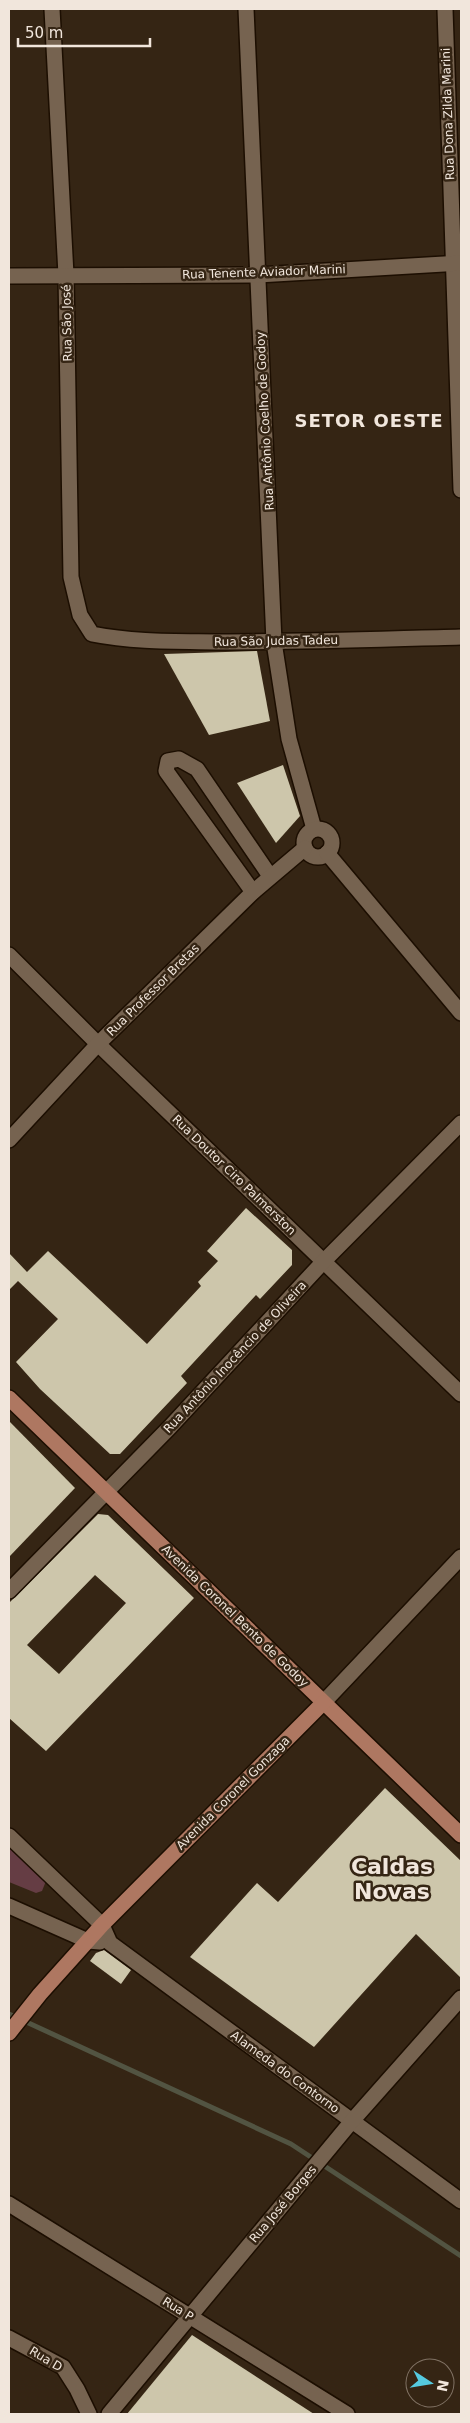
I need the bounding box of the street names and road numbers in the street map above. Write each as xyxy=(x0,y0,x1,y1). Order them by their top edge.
street label: Rua Dona Zilda Marini xyxy=(439,48,457,180)
street label: Rua Tenente Aviador Marini xyxy=(182,262,346,282)
street label: Rua São José xyxy=(59,284,75,362)
street label: Rua Antônio Coelho de Godoy xyxy=(253,331,277,511)
street label: Rua São Judas Tadeu xyxy=(214,633,338,649)
street label: Rua Professor Bretas xyxy=(104,941,202,1039)
street label: Rua Doutor Ciro Palmerston xyxy=(169,1112,299,1238)
street label: Rua Antônio Inocêncio de Oliveira xyxy=(161,1278,309,1436)
street label: Avenida Coronel Bento de Godoy xyxy=(159,1542,311,1690)
street label: Avenida Coronel Gonzaga xyxy=(173,1733,293,1853)
street label: Alameda do Contorno xyxy=(228,2028,342,2116)
street label: Rua José Borges xyxy=(247,2163,319,2245)
street label: Rua P xyxy=(160,2294,196,2324)
street label: Rua D xyxy=(27,2344,65,2374)

